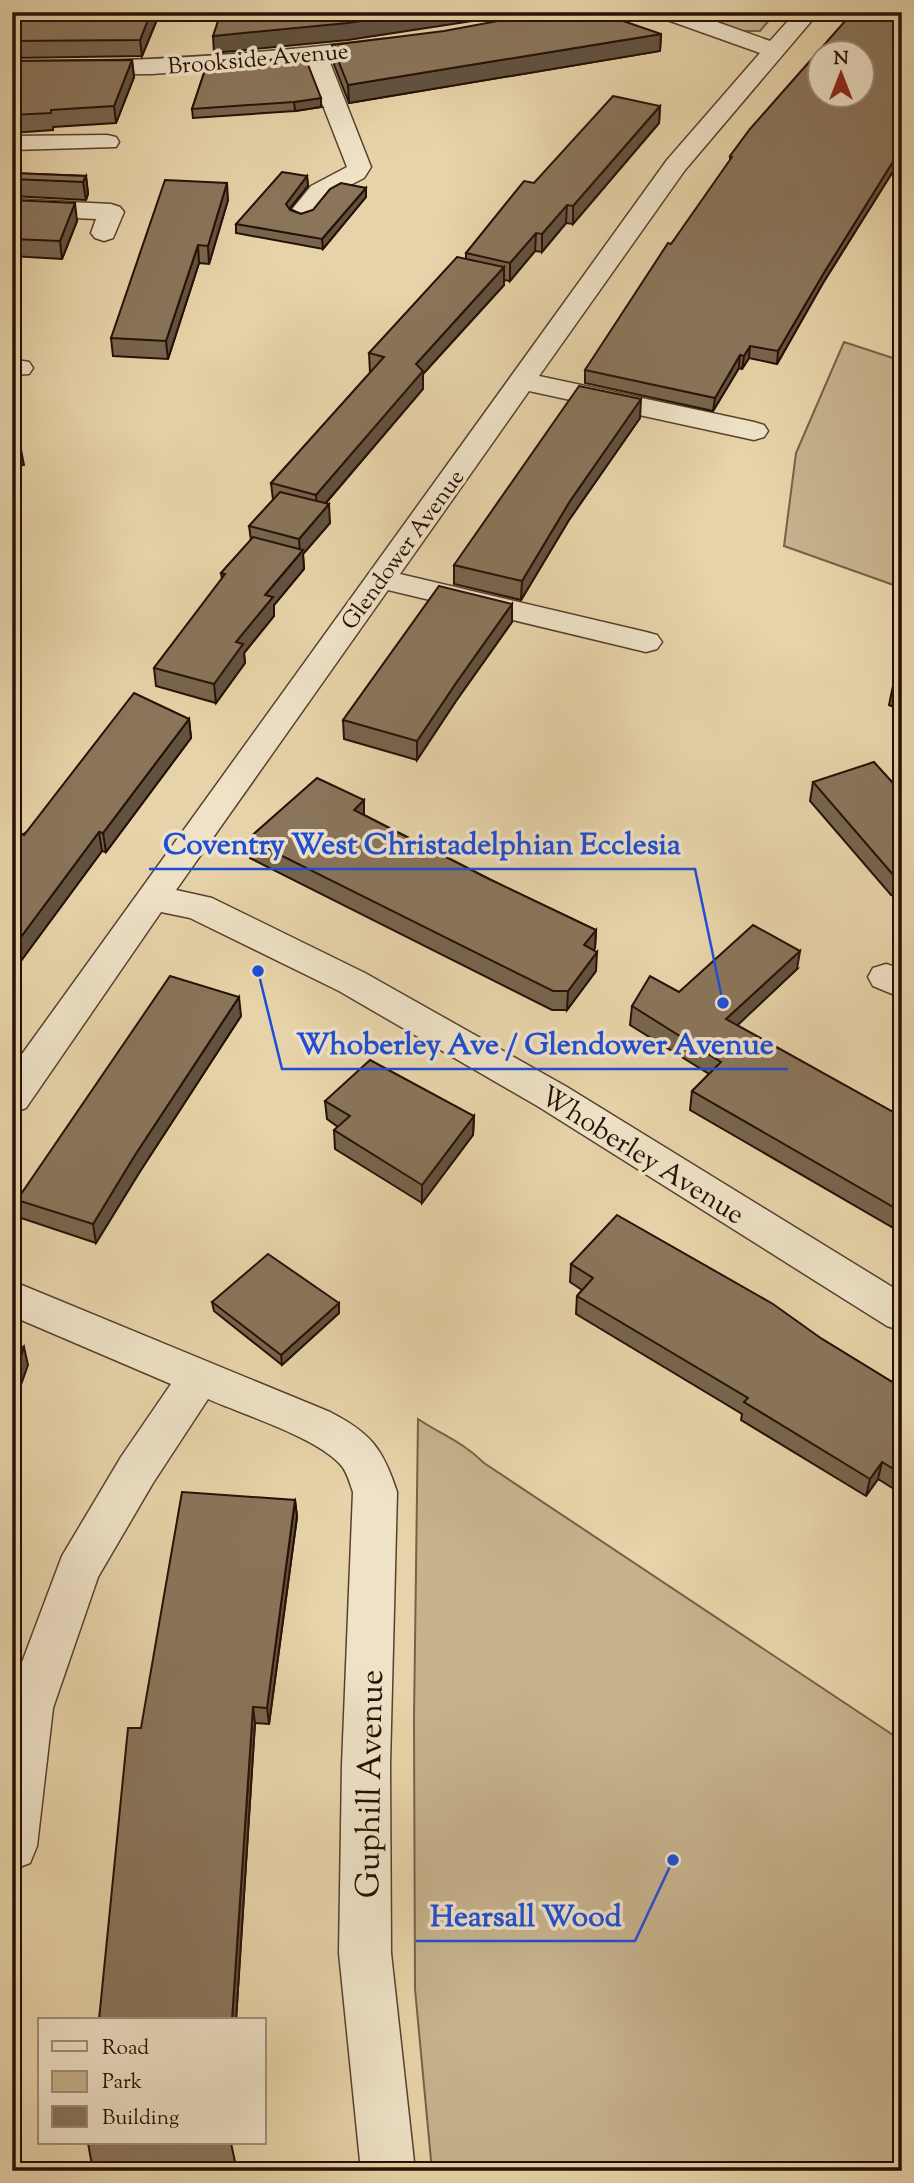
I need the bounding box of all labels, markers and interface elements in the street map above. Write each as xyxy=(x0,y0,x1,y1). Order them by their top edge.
street label: Brookside Avenue xyxy=(166,36,350,85)
north arrow xyxy=(806,38,876,108)
text: N xyxy=(833,46,849,73)
street label: Glendower Avenue xyxy=(334,463,474,638)
callout: Coventry West Christadelphian Ecclesia xyxy=(149,818,695,869)
text: Coventry West Christadelphian Ecclesia xyxy=(163,825,681,868)
callout: Whoberley Ave / Glendower Avenue xyxy=(282,1018,788,1069)
text: Whoberley Ave / Glendower Avenue xyxy=(296,1025,774,1068)
street label: Whoberley Avenue xyxy=(531,1077,751,1236)
street label: Guphill Avenue xyxy=(346,1669,398,1899)
callout: Hearsall Wood xyxy=(416,1890,635,1941)
text: Hearsall Wood xyxy=(430,1897,622,1940)
legend xyxy=(38,2018,266,2144)
text: Road xyxy=(102,2034,149,2064)
text: Park xyxy=(102,2068,143,2098)
text: Building xyxy=(102,2104,179,2134)

